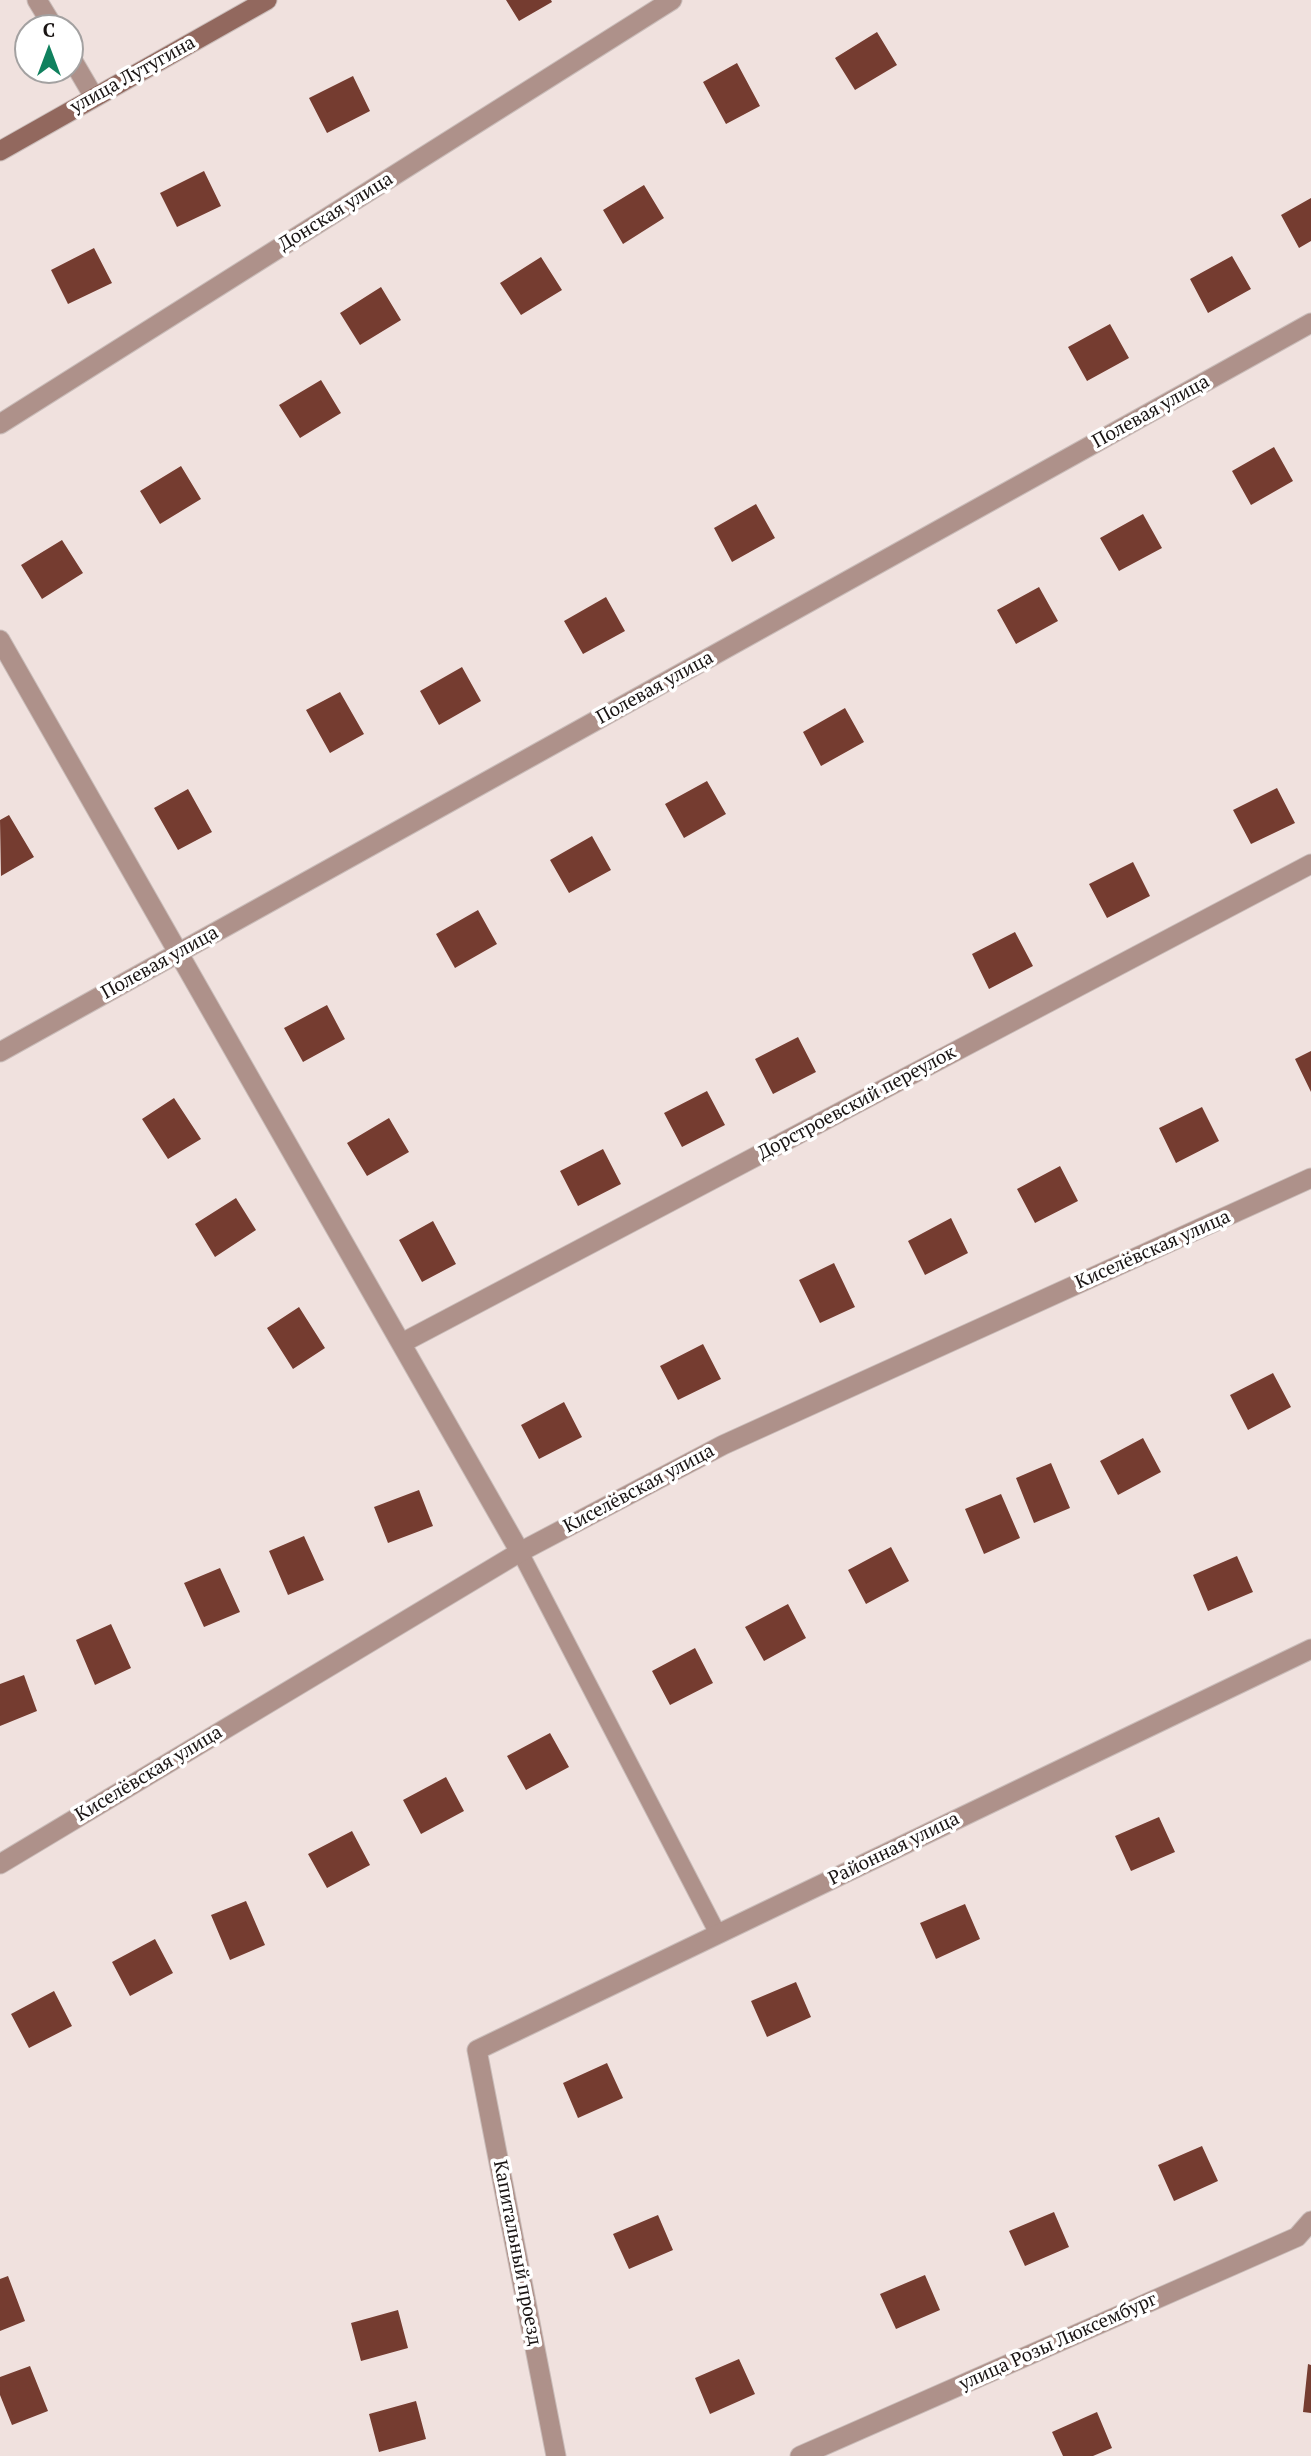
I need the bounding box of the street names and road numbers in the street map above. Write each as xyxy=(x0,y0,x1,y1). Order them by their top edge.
street label: улица Лутугина xyxy=(67,31,199,119)
street label: Донская улица xyxy=(275,168,397,256)
street label: Полевая улица xyxy=(1089,370,1213,454)
street label: Полевая улица xyxy=(593,646,717,730)
street label: Полевая улица xyxy=(98,921,222,1005)
street label: Дорстроевский переулок xyxy=(754,1041,960,1165)
street label: Киселёвская улица xyxy=(1072,1206,1234,1294)
street label: Киселёвская улица xyxy=(560,1440,718,1538)
street label: Киселёвская улица xyxy=(71,1721,227,1827)
street label: Районная улица xyxy=(825,1807,963,1891)
street label: Капитальный проезд xyxy=(488,2158,546,2348)
street label: улица Розы Люксембург xyxy=(956,2288,1160,2396)

